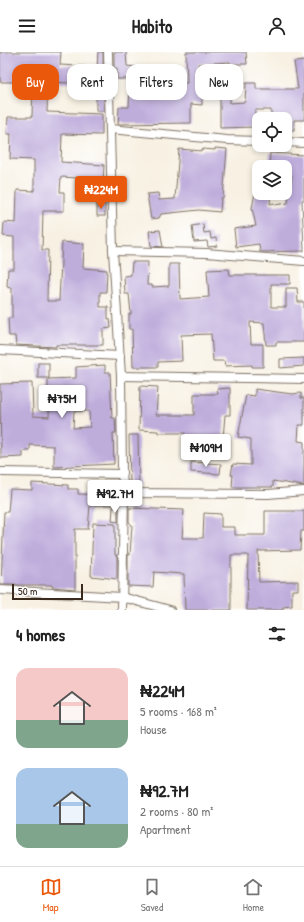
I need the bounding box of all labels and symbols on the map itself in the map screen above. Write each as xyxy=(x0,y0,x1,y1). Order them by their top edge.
pin: ₦224M xyxy=(73,176,129,210)
pin: ₦75M xyxy=(38,385,86,419)
pin: ₦109M xyxy=(178,434,234,468)
pin: ₦92.7M xyxy=(82,480,148,514)
scale bar xyxy=(12,582,83,601)

